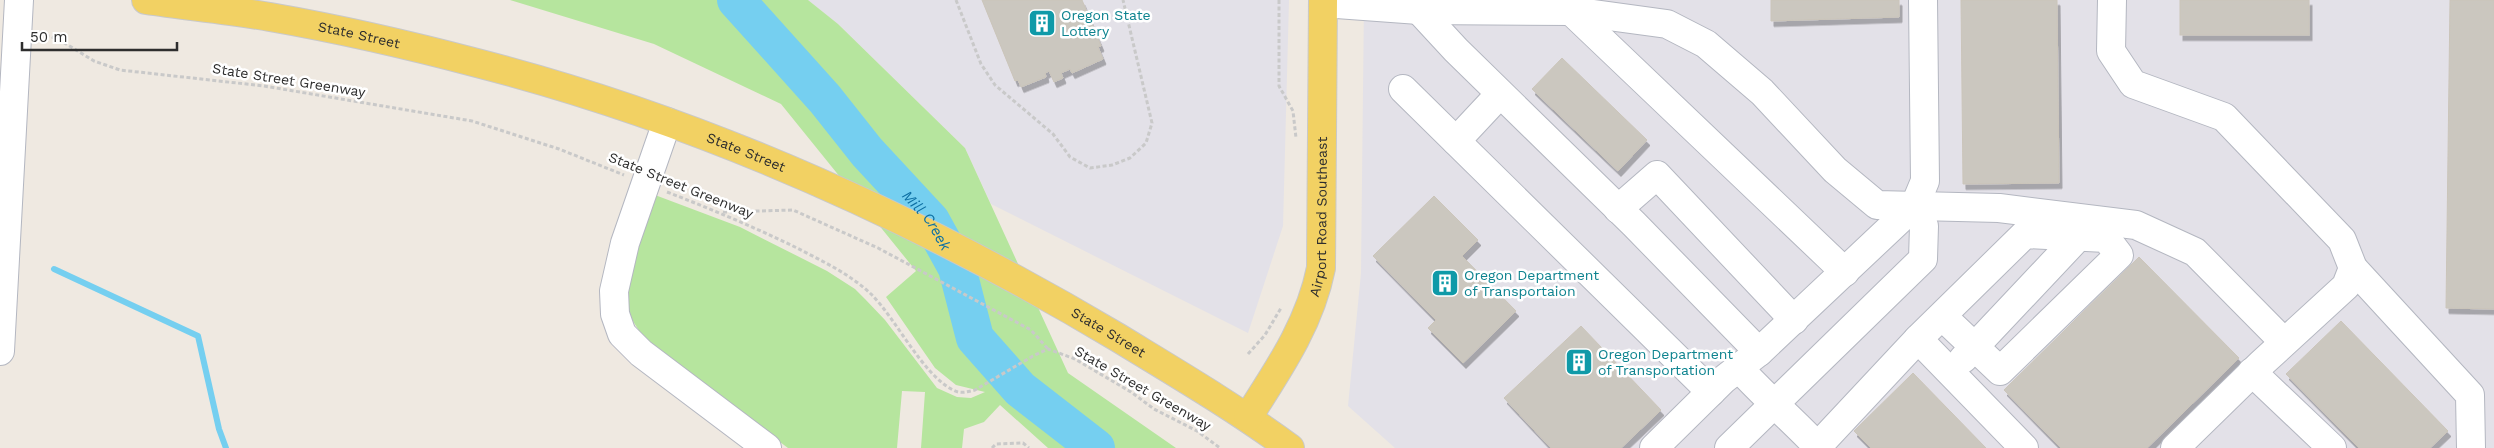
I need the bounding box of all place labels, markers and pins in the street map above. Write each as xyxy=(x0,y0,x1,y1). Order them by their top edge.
place label: Oregon State Lottery xyxy=(1061,7,1151,39)
building icon: Oregon State Lottery xyxy=(1027,8,1057,38)
place label: Oregon Department of Transportaion xyxy=(1464,267,1599,299)
building icon: Oregon Department of Transportaion xyxy=(1430,268,1460,298)
place label: Oregon Department of Transportation xyxy=(1598,346,1733,378)
building icon: Oregon Department of Transportation xyxy=(1564,347,1594,377)

